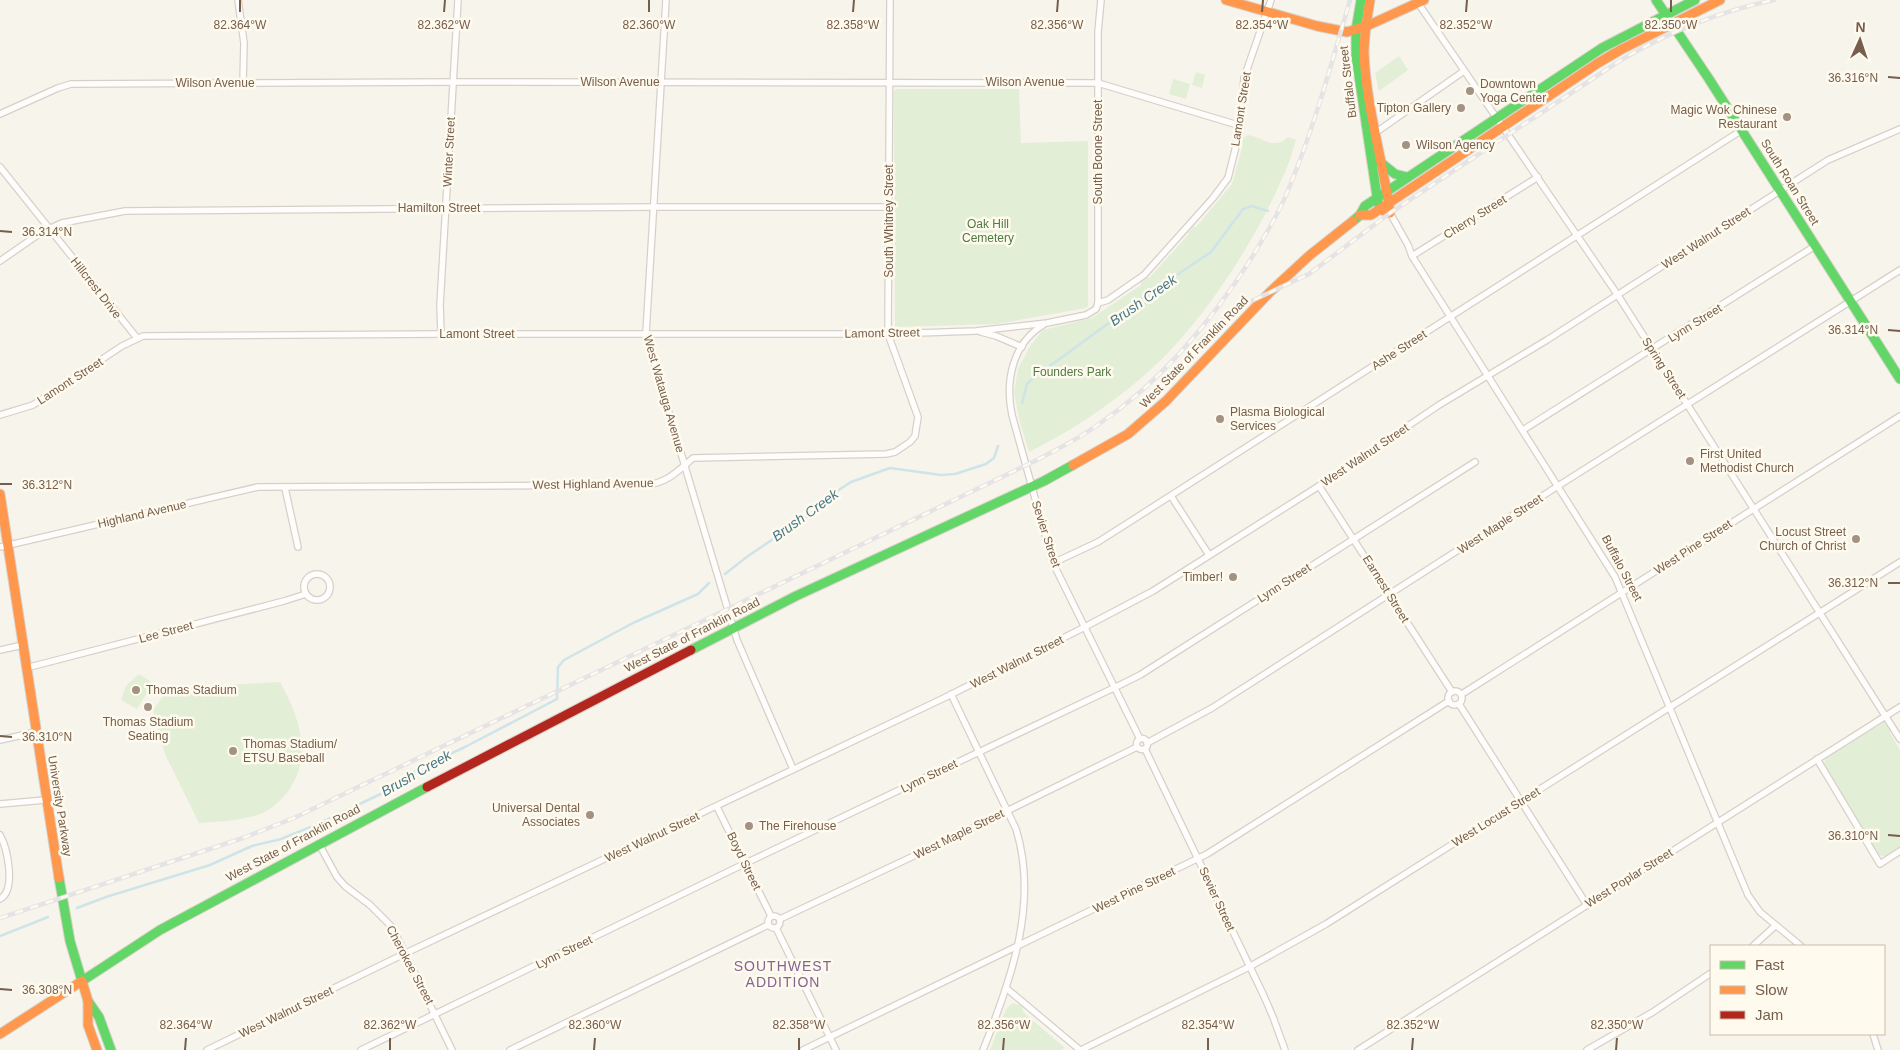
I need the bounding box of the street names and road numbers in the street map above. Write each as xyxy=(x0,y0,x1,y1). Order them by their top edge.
street label: Buffalo Street xyxy=(1337,45,1359,119)
street label: Lamont Street xyxy=(1228,70,1254,147)
street label: Wilson Avenue xyxy=(580,75,660,89)
street label: Wilson Avenue xyxy=(985,75,1065,89)
street label: Wilson Avenue xyxy=(175,76,255,90)
street label: South Boone Street xyxy=(1091,99,1105,204)
street label: Winter Street xyxy=(440,116,458,187)
street label: South Roan Street xyxy=(1758,136,1822,228)
street label: South Whitney Street xyxy=(882,164,896,278)
street label: Cherry Street xyxy=(1441,192,1510,242)
street label: Hamilton Street xyxy=(398,201,481,215)
street label: West Walnut Street xyxy=(1659,204,1753,272)
street label: Hillcrest Drive xyxy=(68,255,124,322)
street label: West State of Franklin Road xyxy=(1137,293,1251,411)
street label: Lynn Street xyxy=(1665,301,1725,345)
street label: Lamont Street xyxy=(844,325,920,341)
street label: Lamont Street xyxy=(439,327,515,341)
street label: Ashe Street xyxy=(1369,327,1430,373)
street label: West Watauga Avenue xyxy=(641,334,688,454)
street label: Spring Street xyxy=(1639,335,1689,402)
street label: Lamont Street xyxy=(35,354,106,407)
street label: West Walnut Street xyxy=(1319,420,1412,490)
street label: West Highland Avenue xyxy=(532,476,654,492)
street label: West Maple Street xyxy=(1455,491,1546,557)
street label: Highland Avenue xyxy=(96,497,188,531)
street label: Sevier Street xyxy=(1029,499,1064,570)
street label: West Pine Street xyxy=(1652,516,1735,577)
street label: Buffalo Street xyxy=(1599,533,1646,604)
street label: Earnest Street xyxy=(1360,553,1413,626)
street label: Lynn Street xyxy=(1255,560,1314,605)
street label: West State of Franklin Road xyxy=(622,595,762,675)
street label: Lee Street xyxy=(137,618,195,646)
street label: West Walnut Street xyxy=(968,632,1067,692)
street label: University Parkway xyxy=(45,755,75,857)
street label: Lynn Street xyxy=(899,756,960,796)
street label: West Locust Street xyxy=(1449,784,1543,850)
street label: West State of Franklin Road xyxy=(224,802,362,884)
street label: West Maple Street xyxy=(912,806,1007,862)
street label: West Walnut Street xyxy=(603,809,702,865)
street label: Boyd Street xyxy=(724,830,764,893)
street label: West Poplar Street xyxy=(1583,845,1676,911)
street label: West Pine Street xyxy=(1091,864,1178,916)
street label: Sevier Street xyxy=(1196,865,1238,934)
street label: Cherokee Street xyxy=(383,923,437,1007)
street label: Lynn Street xyxy=(534,932,595,972)
street label: West Walnut Street xyxy=(237,983,336,1041)

